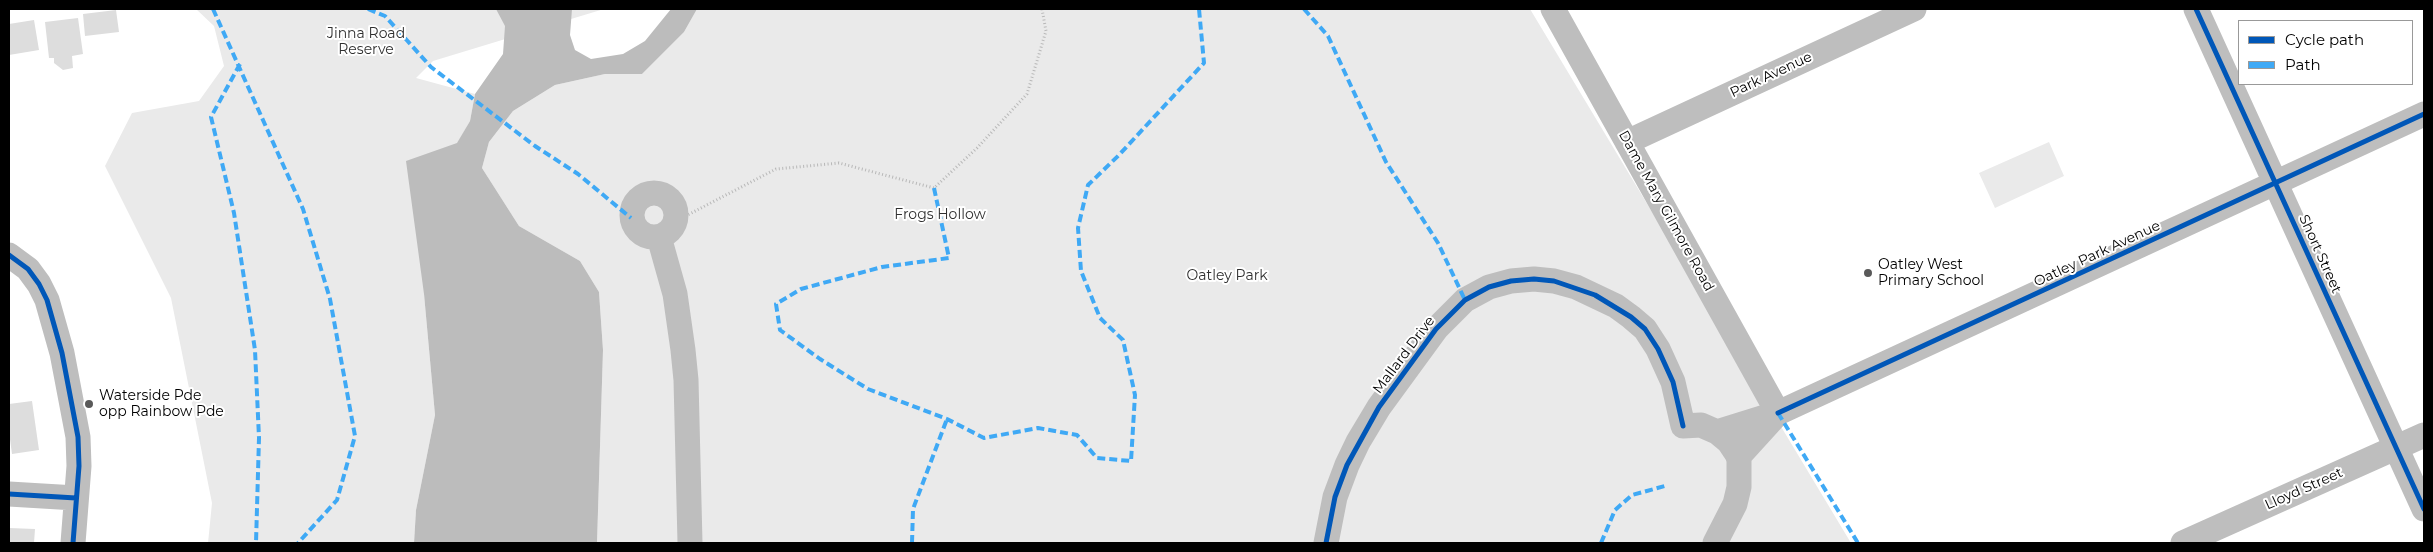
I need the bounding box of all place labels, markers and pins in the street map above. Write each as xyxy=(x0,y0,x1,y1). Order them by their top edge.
place label: Oatley West Primary School xyxy=(1878,257,1984,290)
marker: Oatley West Primary School xyxy=(1862,267,1874,279)
place label: Waterside Pde opp Rainbow Pde xyxy=(99,388,224,421)
marker: Waterside Pde opp Rainbow Pde xyxy=(83,398,95,410)

